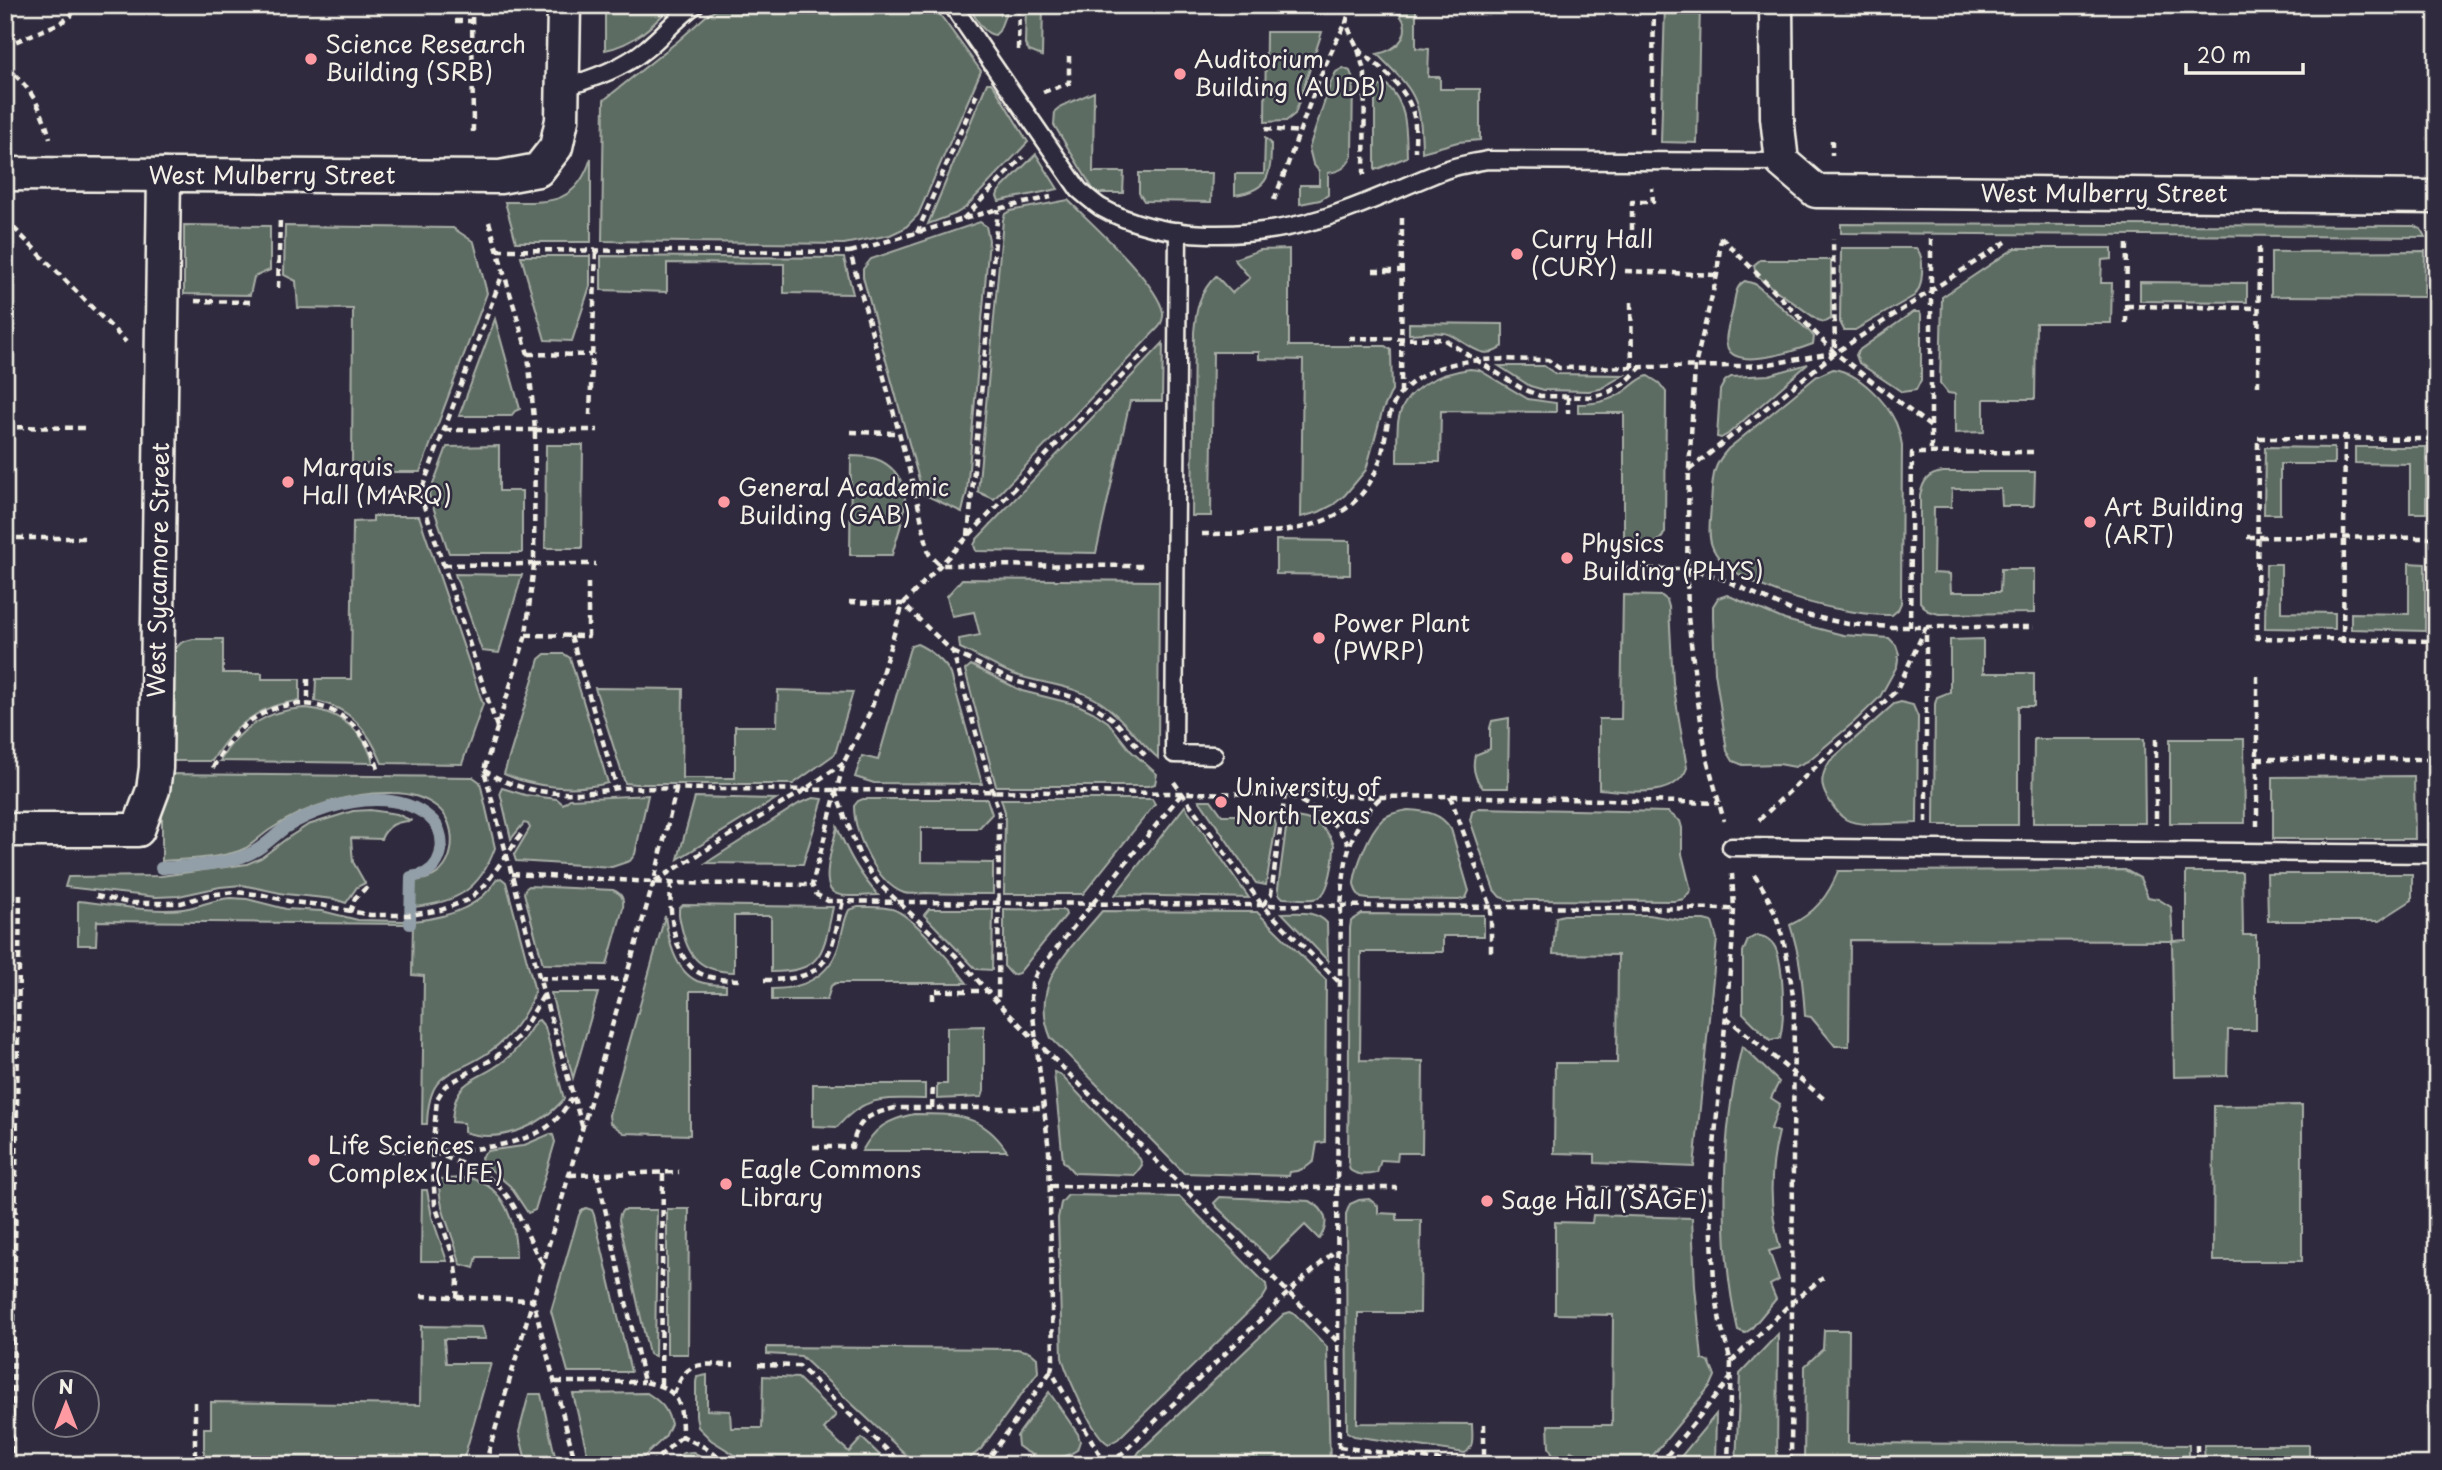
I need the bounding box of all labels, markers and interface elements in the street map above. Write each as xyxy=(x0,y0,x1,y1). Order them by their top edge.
place label: Science Research Building (SRB) xyxy=(325,25,526,89)
scale bar xyxy=(2186,32,2304,76)
text: 20 m xyxy=(2197,38,2251,70)
place label: Auditorium Building (AUDB) xyxy=(1194,40,1386,104)
marker: Science Research Building (SRB) xyxy=(303,51,319,67)
marker: Auditorium Building (AUDB) xyxy=(1172,66,1188,82)
street label: West Mulberry Street xyxy=(148,156,396,192)
street label: West Mulberry Street xyxy=(1980,174,2228,210)
place label: Curry Hall (CURY) xyxy=(1531,220,1653,284)
marker: Curry Hall (CURY) xyxy=(1509,246,1525,262)
street label: West Sycamore Street xyxy=(137,442,177,698)
place label: Marquis Hall (MARQ) xyxy=(302,448,452,512)
place label: General Academic Building (GAB) xyxy=(738,468,949,532)
marker: Marquis Hall (MARQ) xyxy=(280,474,296,490)
place label: Art Building (ART) xyxy=(2104,488,2244,552)
marker: General Academic Building (GAB) xyxy=(716,494,732,510)
marker: Art Building (ART) xyxy=(2082,514,2098,530)
place label: Physics Building (PHYS) xyxy=(1581,524,1764,588)
marker: Physics Building (PHYS) xyxy=(1559,550,1575,566)
place label: Power Plant (PWRP) xyxy=(1333,604,1470,668)
marker: Power Plant (PWRP) xyxy=(1311,630,1327,646)
place label: University of North Texas xyxy=(1235,768,1381,832)
marker: University of North Texas xyxy=(1213,794,1229,810)
place label: Life Sciences Complex (LIFE) xyxy=(328,1126,503,1190)
place label: Eagle Commons Library xyxy=(740,1150,922,1214)
marker: Life Sciences Complex (LIFE) xyxy=(306,1152,322,1168)
marker: Eagle Commons Library xyxy=(718,1176,734,1192)
place label: Sage Hall (SAGE) xyxy=(1501,1181,1708,1217)
marker: Sage Hall (SAGE) xyxy=(1479,1193,1495,1209)
north arrow xyxy=(32,1368,102,1438)
text: N xyxy=(58,1372,74,1400)

